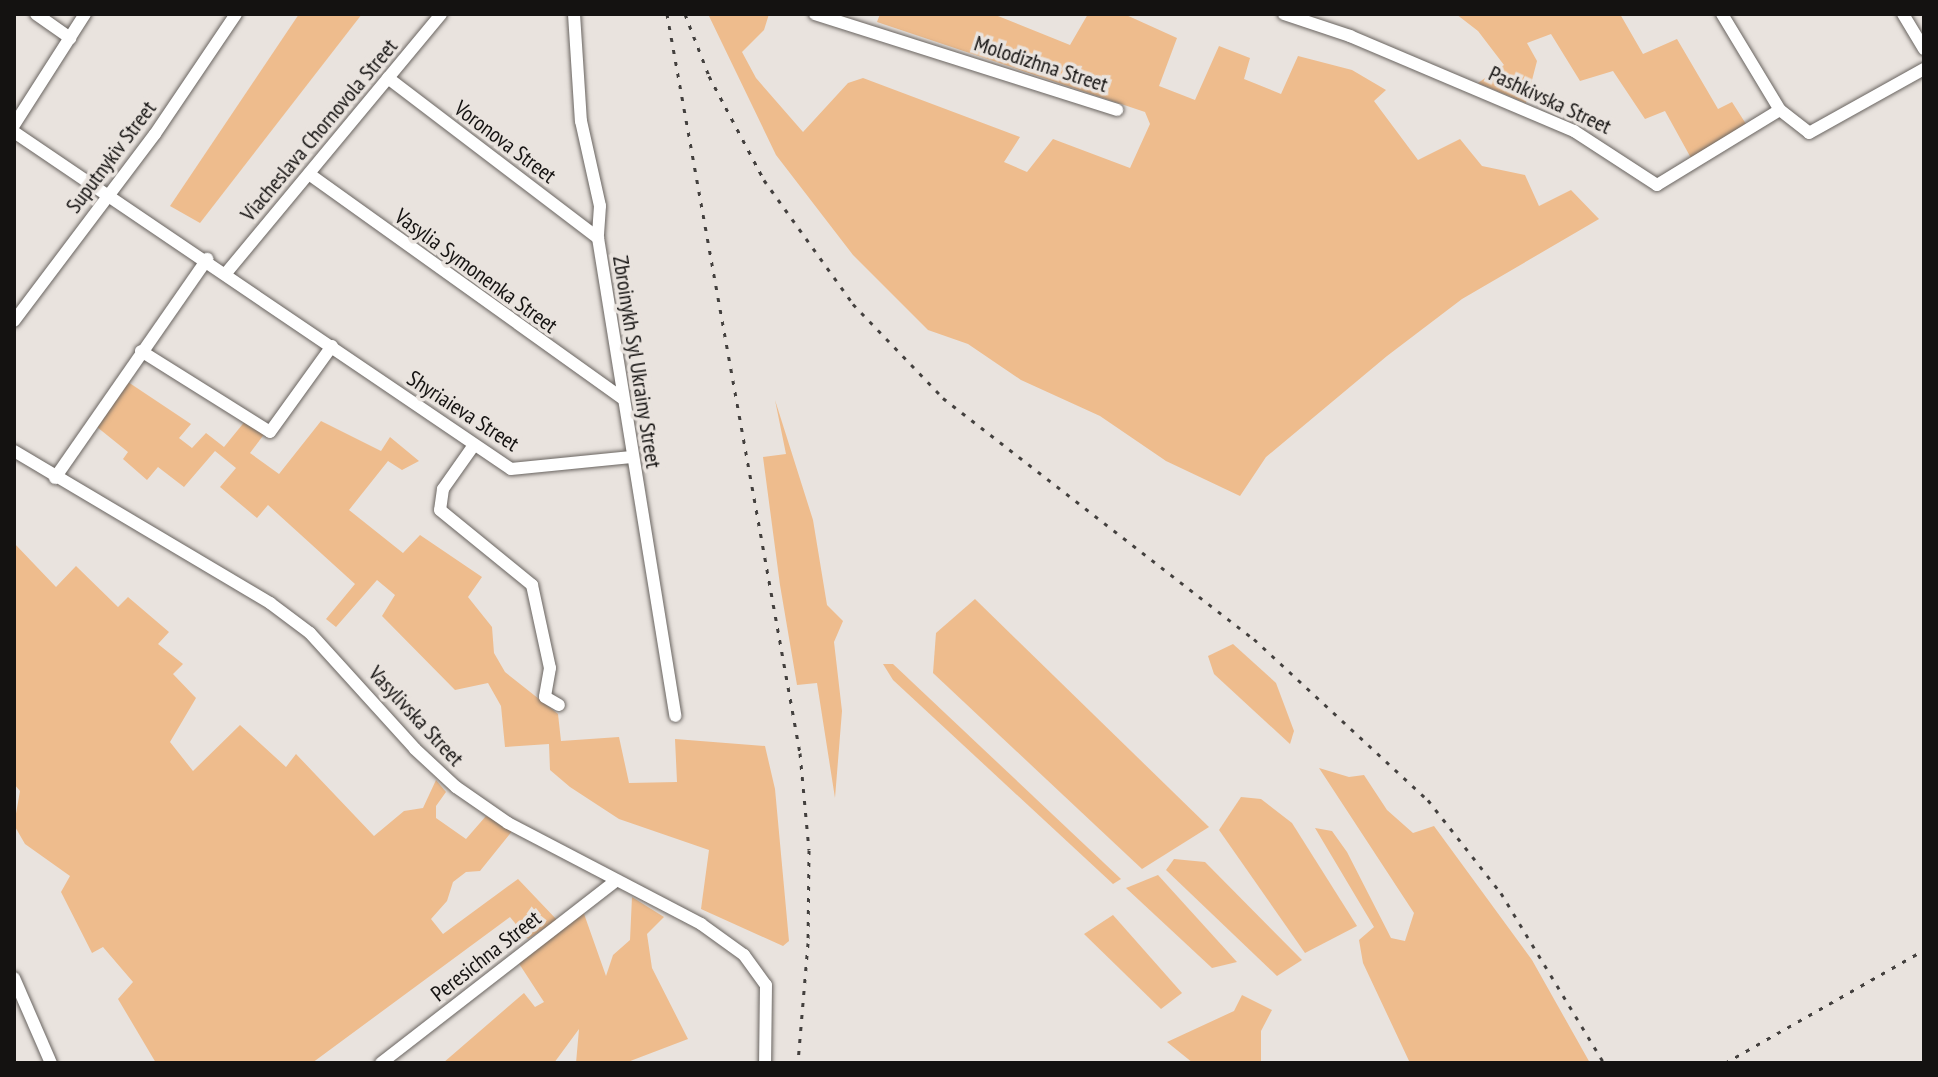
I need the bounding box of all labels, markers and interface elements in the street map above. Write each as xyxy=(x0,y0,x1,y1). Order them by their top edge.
street label: Molodizhna Street xyxy=(971,30,1111,98)
street label: Viacheslava Chornovola Street xyxy=(235,33,403,227)
street label: Pashkivska Street xyxy=(1485,60,1615,140)
street label: Voronova Street xyxy=(449,95,561,189)
street label: Suputnykiv Street xyxy=(60,96,162,218)
street label: Vasylia Symonenka Street xyxy=(390,203,562,339)
street label: Zbroinykh Syl Ukrainy Street xyxy=(607,253,667,471)
street label: Shyriaieva Street xyxy=(402,365,524,457)
street label: Vasylivska Street xyxy=(363,660,469,772)
street label: Peresichna Street xyxy=(426,905,546,1007)

